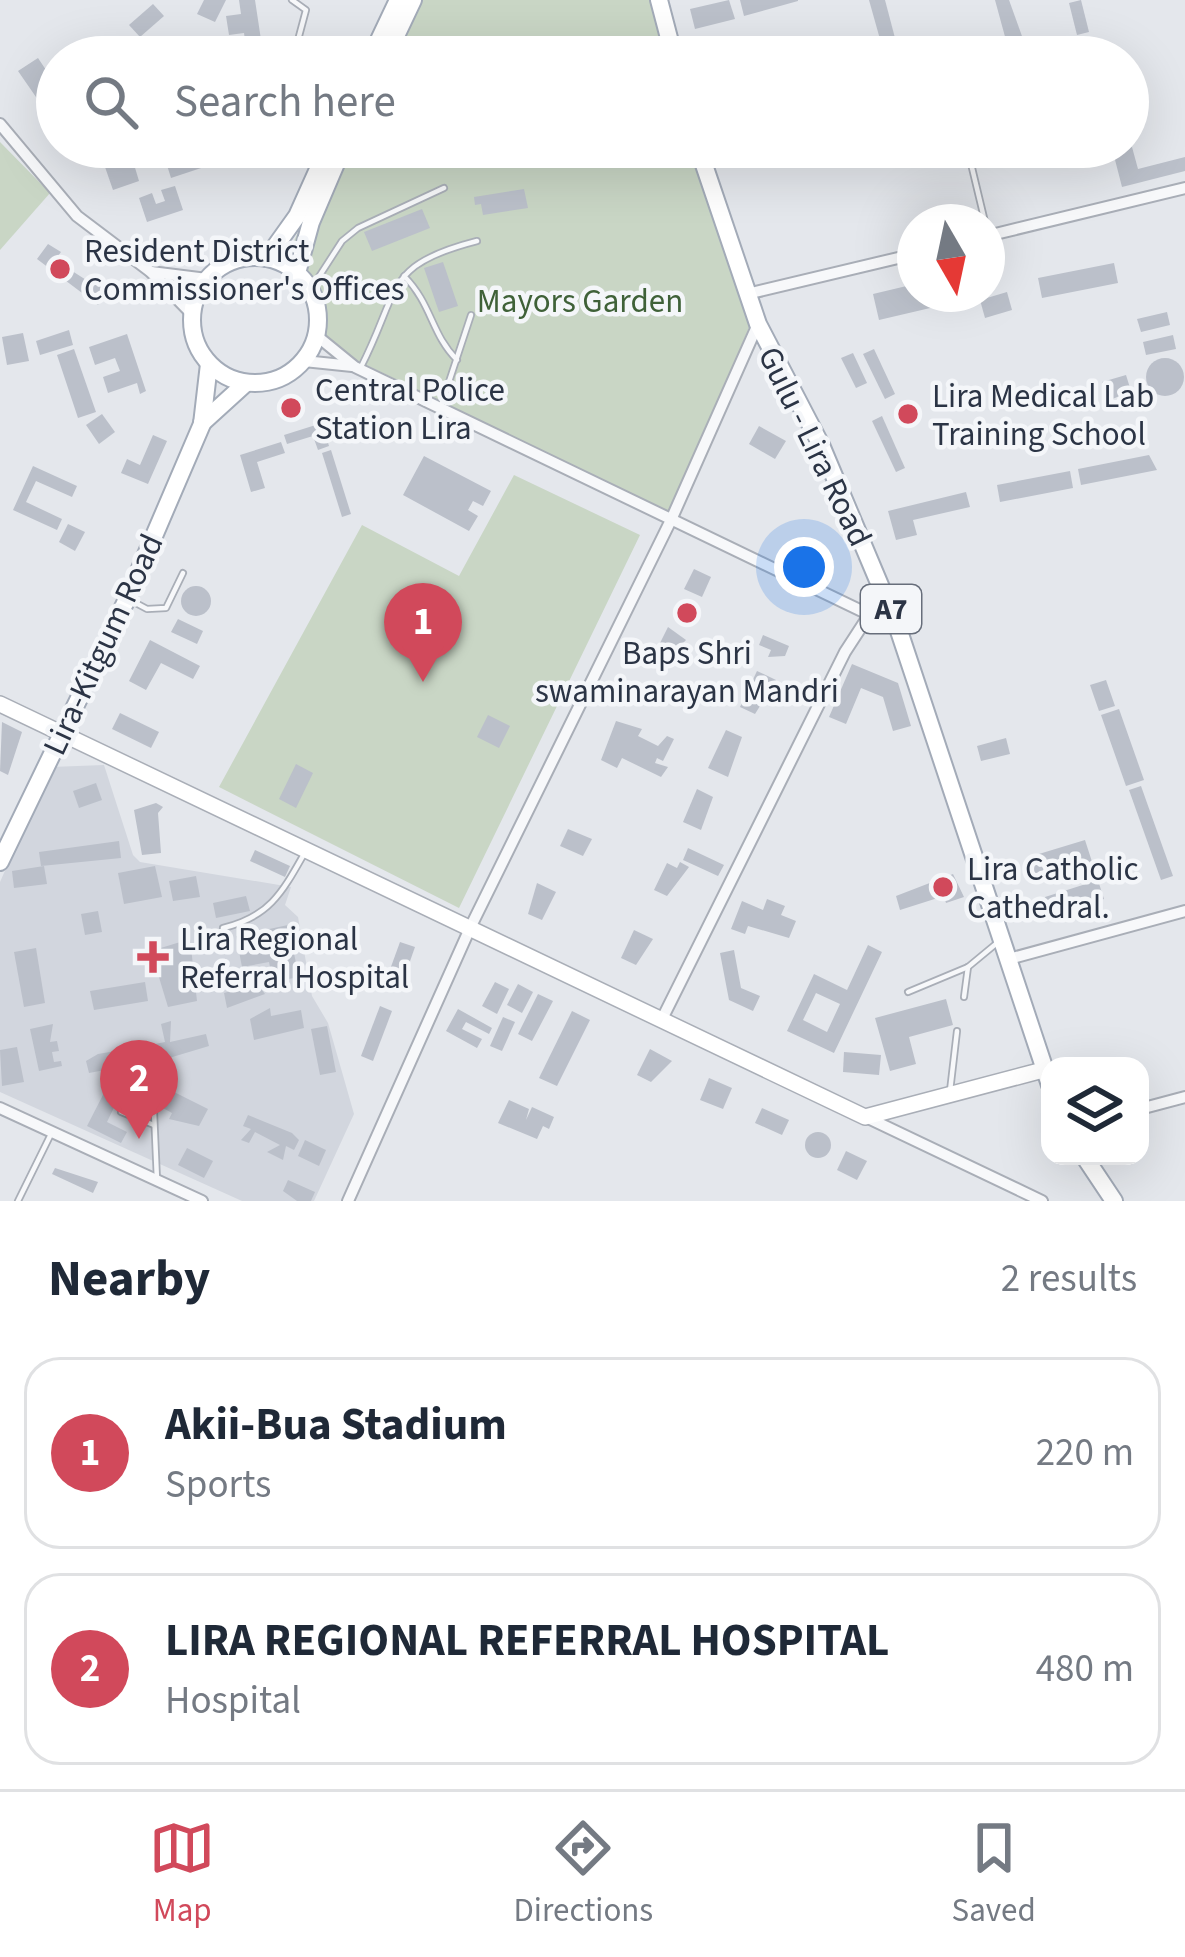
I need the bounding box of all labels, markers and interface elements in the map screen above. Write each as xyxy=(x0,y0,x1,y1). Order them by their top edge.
search box xyxy=(36,36,1149,168)
icon: search xyxy=(78,69,144,135)
text: Search here xyxy=(174,70,396,134)
north arrow xyxy=(897,204,1005,312)
place label: Resident District Commissioner's Offices xyxy=(84,228,405,313)
marker: Resident District Commissioner's Offices xyxy=(47,256,73,282)
park label: Mayors Garden xyxy=(477,278,683,325)
street label: Gulu - Lira Road xyxy=(746,339,883,554)
place label: Central Police Station Lira xyxy=(315,367,505,452)
place label: Lira Medical Lab Training School xyxy=(932,373,1154,458)
marker: Central Police Station Lira xyxy=(278,395,304,421)
marker: Lira Medical Lab Training School xyxy=(895,401,921,427)
street label: Lira-Kitgum Road xyxy=(32,526,175,763)
your location xyxy=(774,537,834,597)
pin: 1 xyxy=(384,583,462,682)
road number: A7 xyxy=(861,585,921,633)
marker: Baps Shri swaminarayan Mandri xyxy=(674,600,700,626)
place label: Baps Shri swaminarayan Mandri xyxy=(535,630,839,715)
place label: Lira Catholic Cathedral. xyxy=(967,846,1139,931)
marker: Lira Catholic Cathedral. xyxy=(930,874,956,900)
place label: Lira Regional Referral Hospital xyxy=(180,916,409,1001)
marker: Lira Regional Referral Hospital xyxy=(137,941,169,973)
pin: 2 xyxy=(100,1040,178,1139)
map controls xyxy=(1041,1057,1149,1165)
button: layers xyxy=(1041,1057,1149,1165)
text: Nearby xyxy=(48,1243,210,1315)
text: 2 results xyxy=(1001,1251,1137,1307)
text: Akii-Bua Stadium xyxy=(165,1393,507,1457)
text: 1 xyxy=(80,1425,100,1481)
text: 220 m xyxy=(1036,1425,1134,1481)
text: Sports xyxy=(165,1457,271,1513)
text: LIRA REGIONAL REFERRAL HOSPITAL xyxy=(165,1609,889,1673)
text: 2 xyxy=(80,1641,100,1697)
text: 480 m xyxy=(1036,1641,1134,1697)
text: Hospital xyxy=(165,1673,301,1729)
tab: Map xyxy=(149,1815,215,1934)
tab: Directions xyxy=(514,1815,653,1934)
tab: Saved xyxy=(952,1815,1036,1934)

